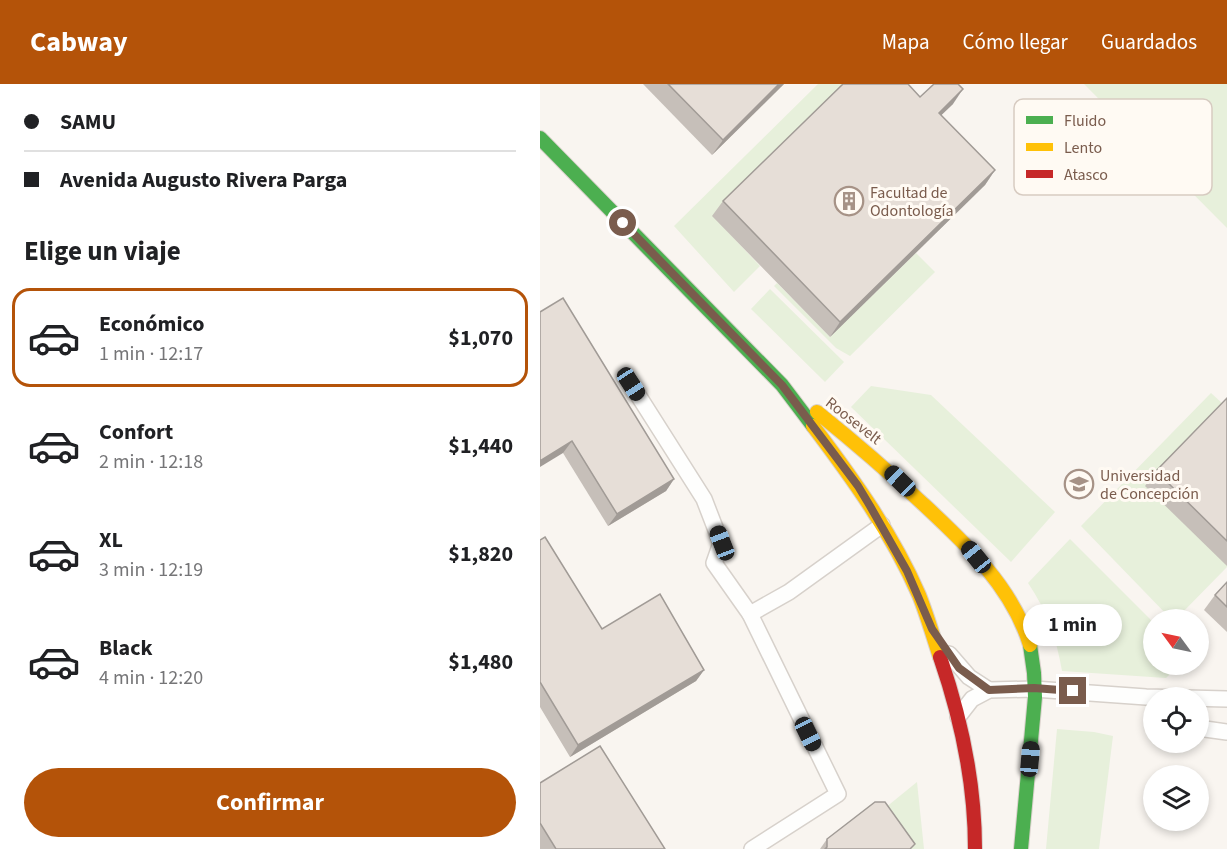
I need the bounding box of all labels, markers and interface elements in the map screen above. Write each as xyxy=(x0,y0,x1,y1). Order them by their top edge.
text: Cabway xyxy=(30,22,128,62)
text: Mapa xyxy=(882,27,930,57)
text: Cómo llegar xyxy=(963,27,1068,57)
text: Guardados xyxy=(1101,27,1197,57)
legend xyxy=(1014,99,1212,195)
text: SAMU xyxy=(60,106,116,138)
text: Fluido xyxy=(1064,110,1106,132)
text: Lento xyxy=(1064,137,1102,159)
text: Avenida Augusto Rivera Parga xyxy=(60,164,347,196)
text: Atasco xyxy=(1064,164,1108,186)
place label: Facultad de Odontología xyxy=(870,182,954,222)
building icon: Facultad de Odontología xyxy=(833,185,865,217)
route start xyxy=(609,209,636,236)
text: Elige un viaje xyxy=(24,232,181,271)
text: Económico xyxy=(99,308,204,340)
icon: car xyxy=(27,311,81,365)
text: $1,070 xyxy=(448,322,513,354)
text: 1 min · 12:17 xyxy=(99,340,203,368)
car xyxy=(614,364,648,404)
street label: Roosevelt xyxy=(821,392,887,450)
text: Confort xyxy=(99,416,173,448)
icon: car xyxy=(27,419,81,473)
text: $1,440 xyxy=(448,430,513,462)
text: 2 min · 12:18 xyxy=(99,448,203,476)
car xyxy=(881,462,919,500)
place label: Universidad de Concepción xyxy=(1100,465,1199,505)
school or university icon: Universidad de Concepción xyxy=(1063,468,1095,500)
car xyxy=(707,523,737,563)
text: XL xyxy=(99,524,123,556)
icon: car xyxy=(27,527,81,581)
car xyxy=(958,537,994,577)
text: $1,820 xyxy=(448,538,513,570)
text: 3 min · 12:19 xyxy=(99,556,203,584)
callout: 1 min xyxy=(1024,604,1122,646)
north arrow xyxy=(1143,609,1209,675)
map controls xyxy=(1143,609,1209,831)
text: 1 min xyxy=(1048,611,1097,639)
text: Black xyxy=(99,632,153,664)
icon: car xyxy=(27,635,81,689)
text: $1,480 xyxy=(448,646,513,678)
text: 4 min · 12:20 xyxy=(99,664,203,692)
route end xyxy=(1059,677,1086,704)
button: locate xyxy=(1143,687,1209,753)
car xyxy=(792,714,824,754)
car xyxy=(1019,740,1041,778)
button: layers xyxy=(1143,765,1209,831)
button: Confirmar xyxy=(24,768,516,837)

